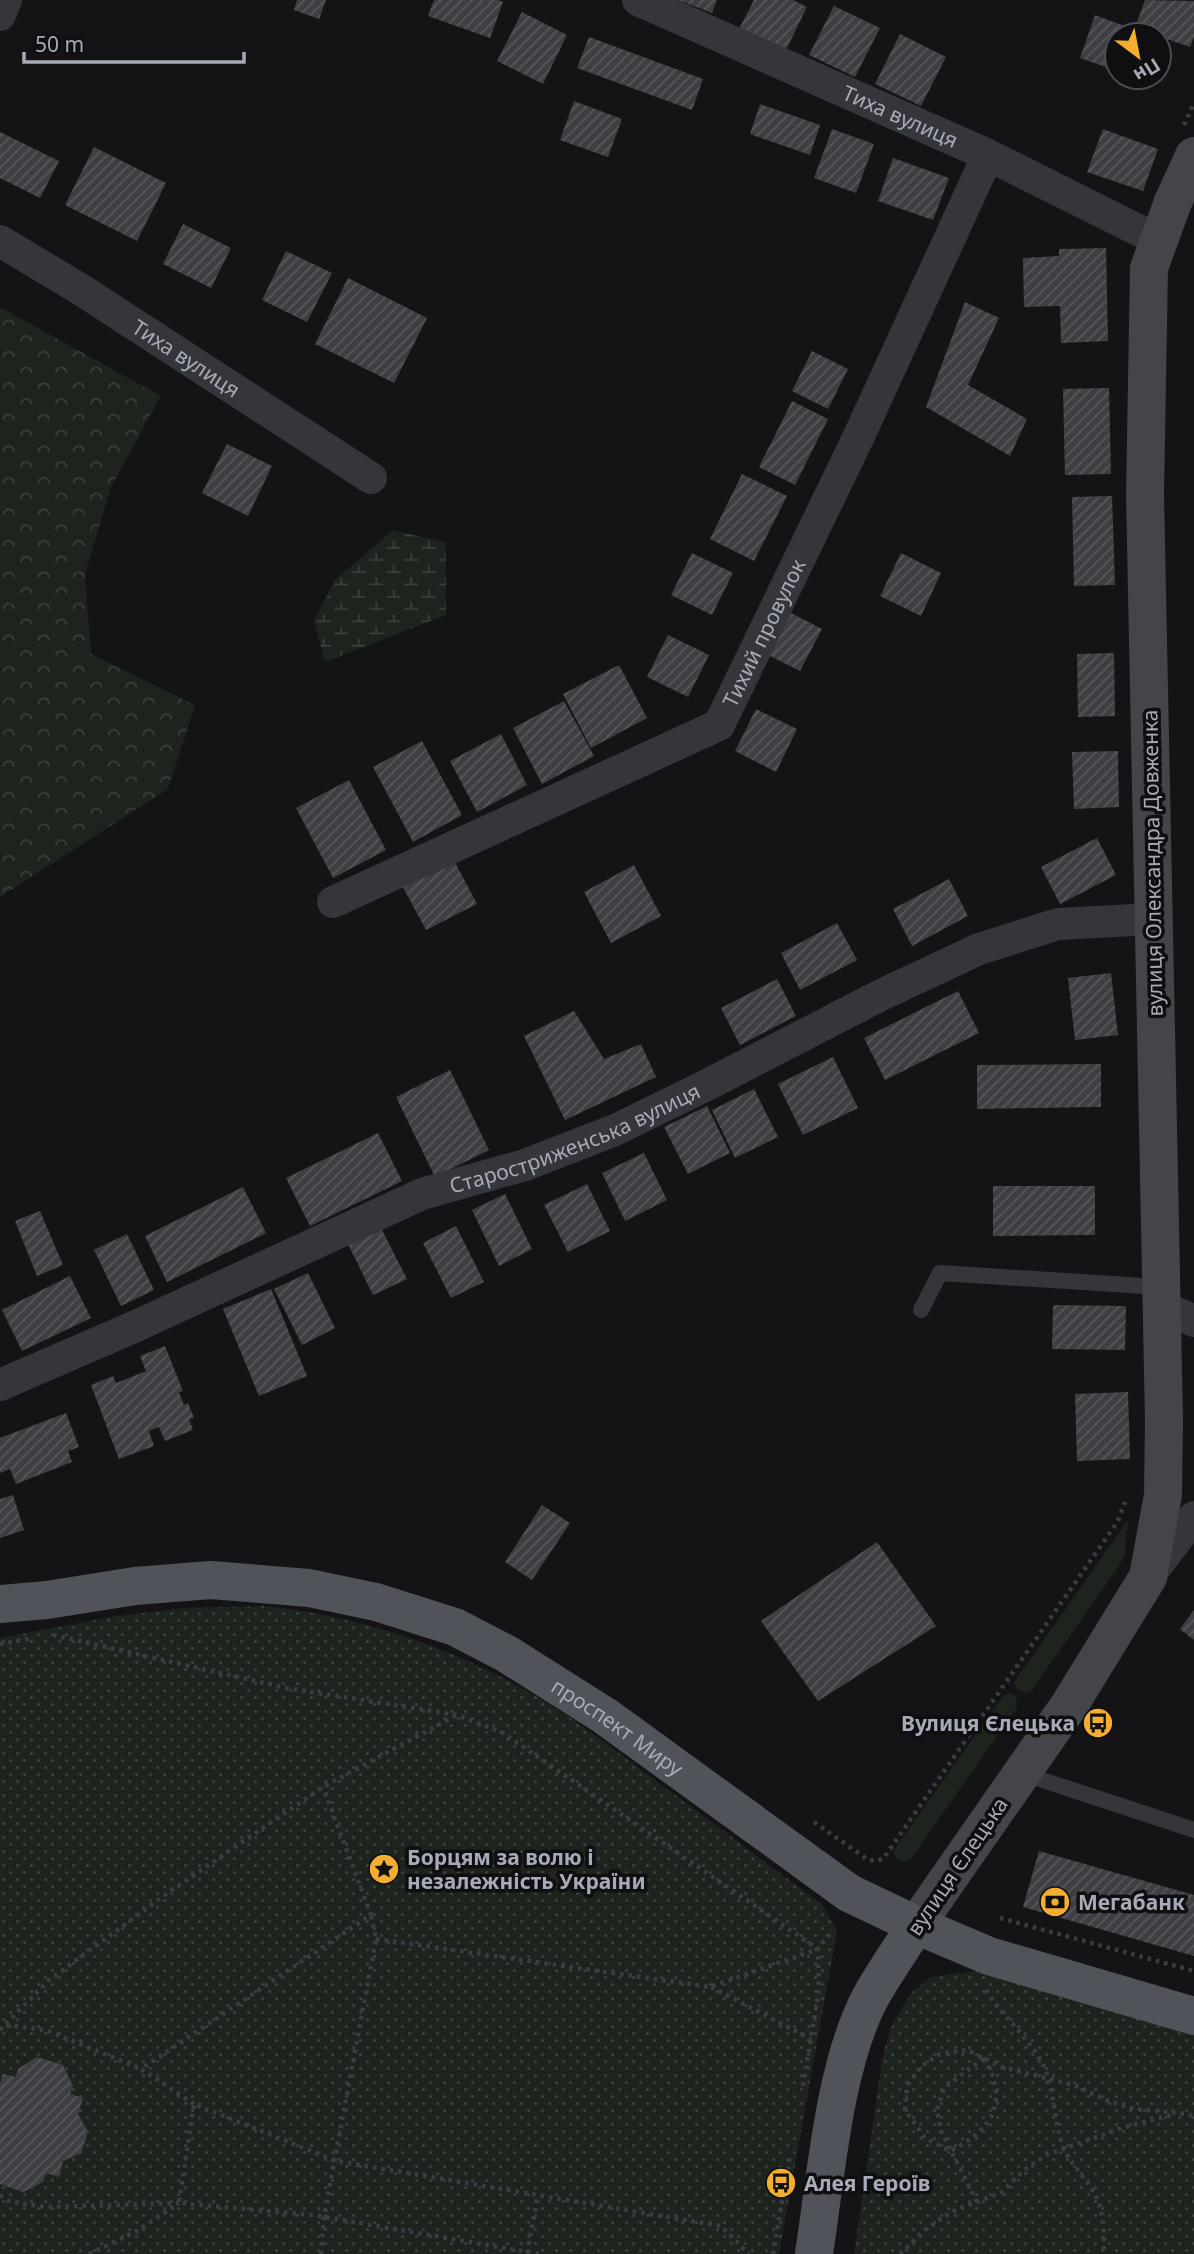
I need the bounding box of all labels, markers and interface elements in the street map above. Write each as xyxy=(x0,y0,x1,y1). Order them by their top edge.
scale bar xyxy=(24,21,245,65)
north arrow xyxy=(1103,21,1173,91)
text: 50 m xyxy=(35,30,84,58)
text: Пн xyxy=(1129,52,1165,89)
street label: Тиха вулиця xyxy=(838,78,962,154)
street label: Тиха вулиця xyxy=(127,313,246,403)
street label: Тихий провулок xyxy=(716,554,811,712)
street label: вулиця Олександра Довженка xyxy=(1135,709,1169,1017)
street label: Старостриженська вулиця xyxy=(446,1077,705,1200)
street label: проспект Миру xyxy=(546,1672,689,1782)
bus stop icon: Вулиця Єлецька xyxy=(1081,1706,1115,1740)
place label: Вулиця Єлецька xyxy=(901,1709,1075,1737)
street label: вулиця Єлецька xyxy=(900,1791,1014,1941)
place label: Борцям за волю і незалежність України xyxy=(407,1843,646,1895)
place icon: Борцям за волю і незалежність України xyxy=(367,1852,401,1886)
bank icon: Мегабанк xyxy=(1038,1885,1072,1919)
place label: Мегабанк xyxy=(1078,1888,1185,1916)
bus stop icon: Алея Героїв xyxy=(764,2166,798,2200)
place label: Алея Героїв xyxy=(804,2169,930,2197)

